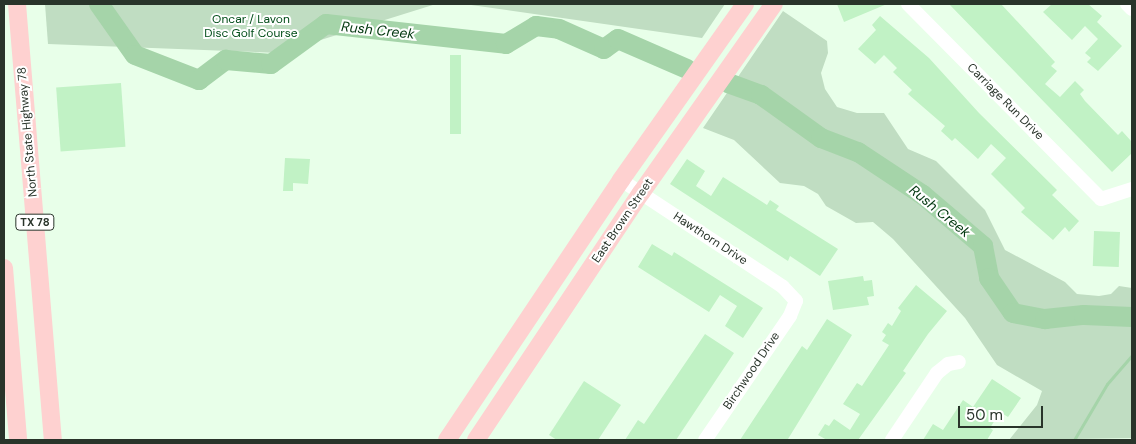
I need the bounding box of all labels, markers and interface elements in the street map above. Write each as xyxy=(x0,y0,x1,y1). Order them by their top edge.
park label: Oncar / Lavon Disc Golf Course xyxy=(204,13,298,41)
water label: Rush Creek xyxy=(340,18,416,42)
street label: Carriage Run Drive xyxy=(964,61,1046,143)
street label: North State Highway 78 xyxy=(15,66,41,198)
street label: East Brown Street xyxy=(589,176,657,266)
water label: Rush Creek xyxy=(906,181,974,241)
street label: Hawthorn Drive xyxy=(670,210,750,268)
road number: TX 78 xyxy=(15,213,55,230)
street label: Birchwood Drive xyxy=(721,330,783,412)
scale bar xyxy=(961,396,1046,428)
text: 50 m xyxy=(966,405,1003,425)

